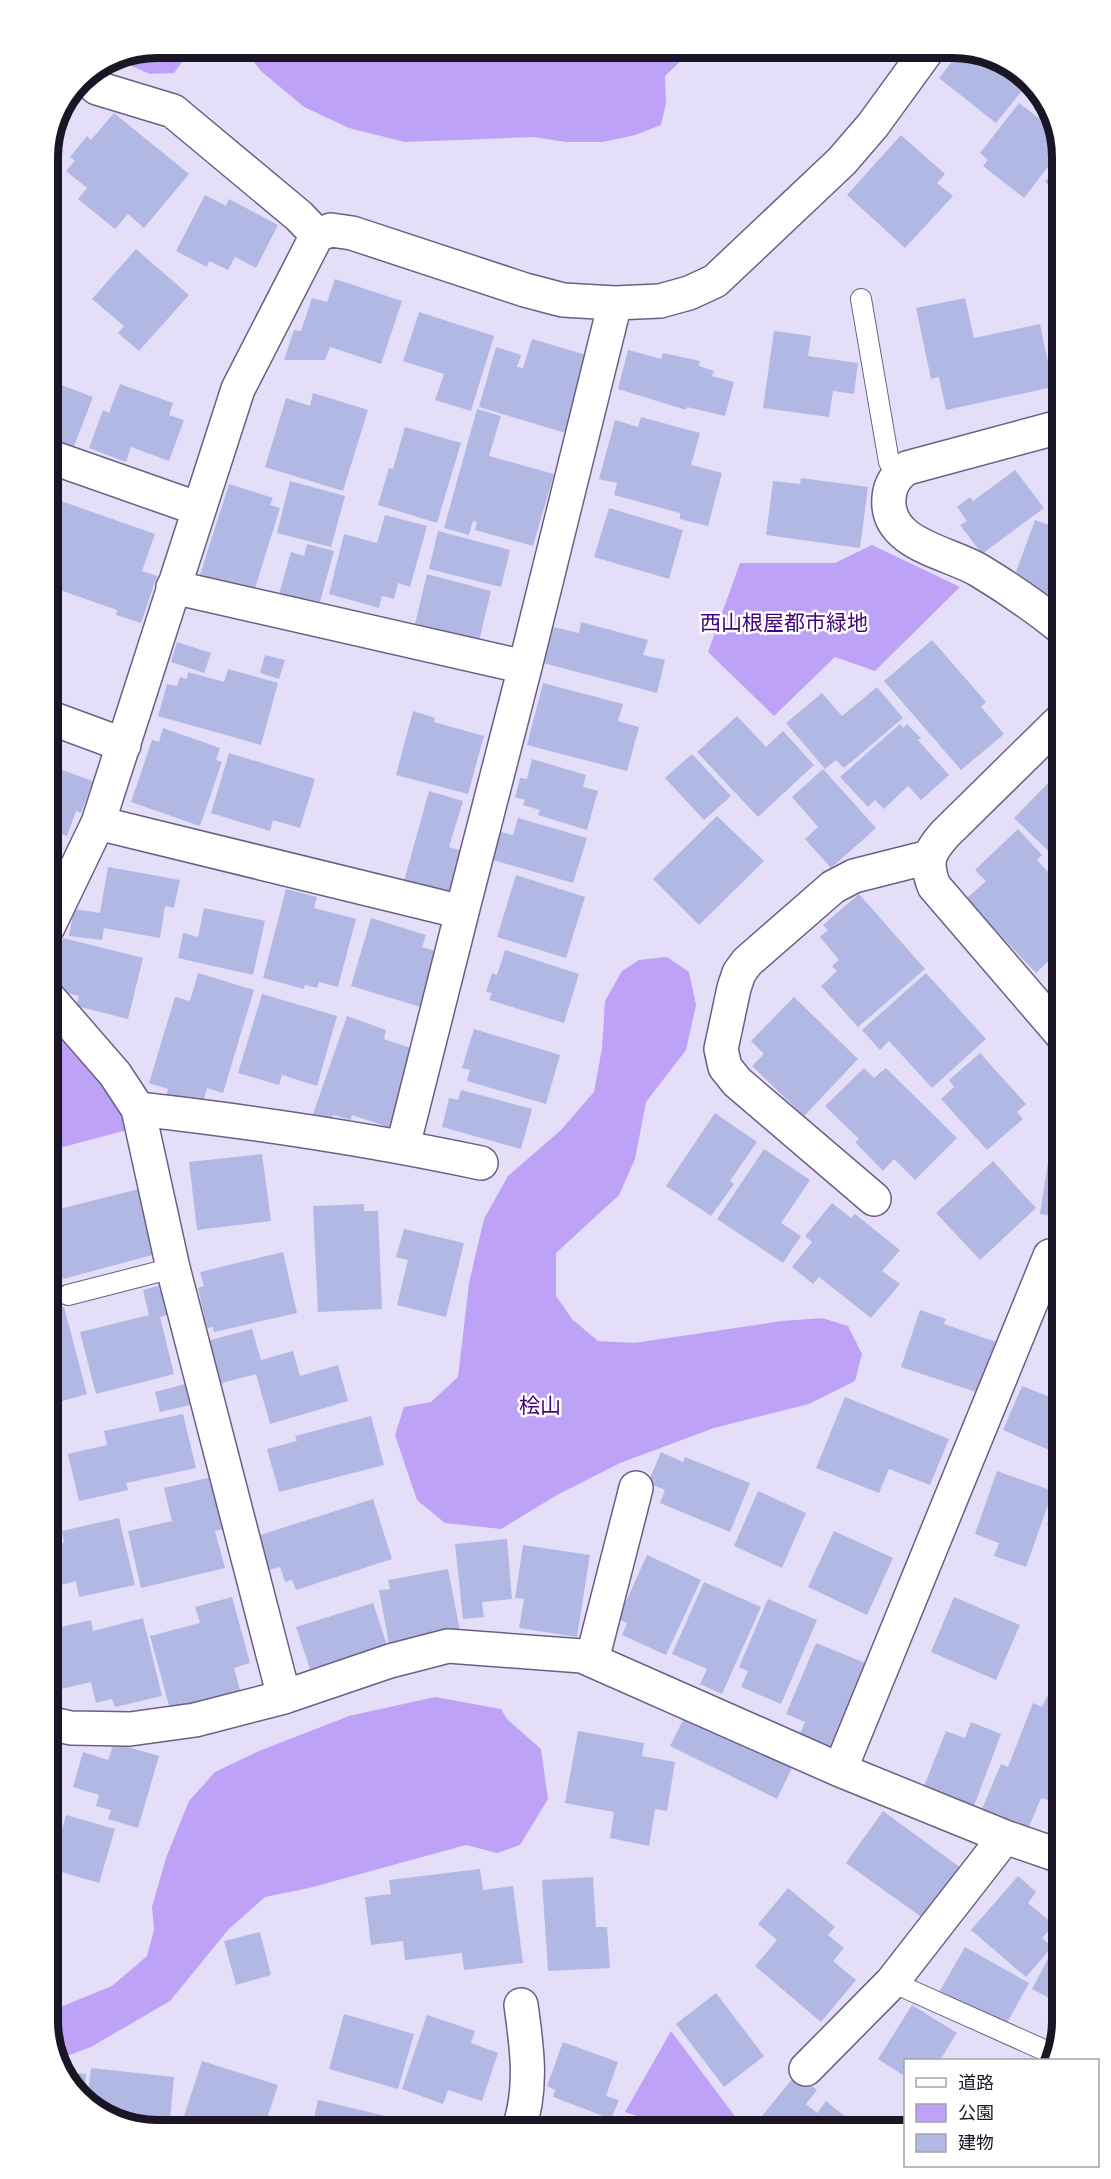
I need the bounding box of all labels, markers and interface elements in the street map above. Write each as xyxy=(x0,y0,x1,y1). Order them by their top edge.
park label: 西山根屋都市緑地 xyxy=(700,608,868,638)
park label: 桧山 xyxy=(519,1391,561,1421)
legend xyxy=(904,2059,1099,2167)
text: 道路 xyxy=(958,2070,994,2096)
text: 公園 xyxy=(958,2100,994,2126)
text: 建物 xyxy=(958,2130,994,2156)

